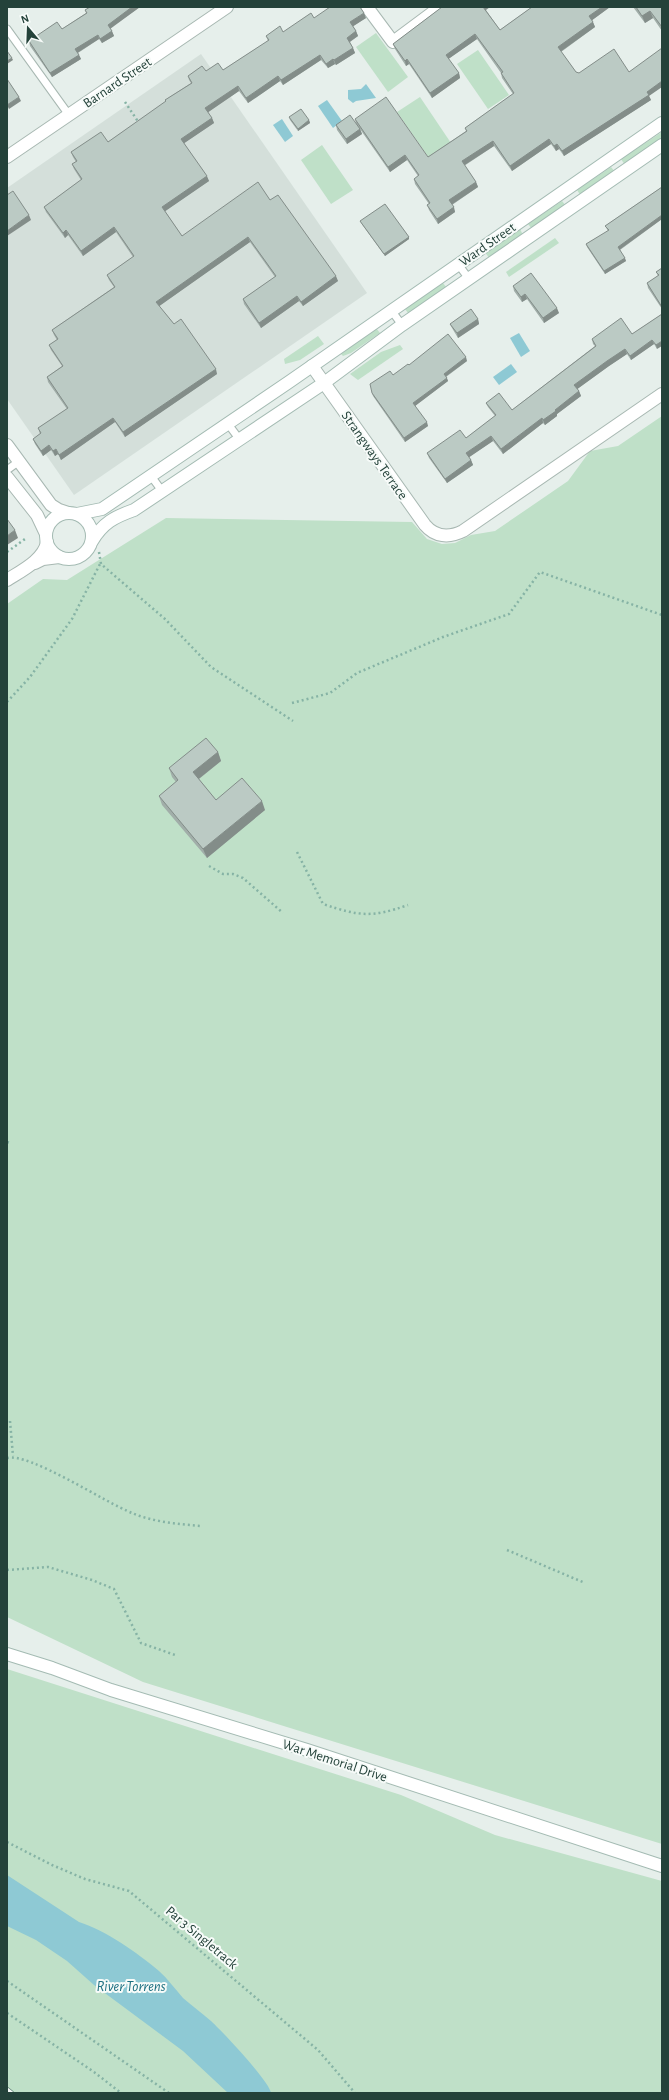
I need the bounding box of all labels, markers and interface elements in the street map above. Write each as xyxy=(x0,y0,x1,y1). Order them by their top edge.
north arrow xyxy=(8,8,48,48)
text: N xyxy=(19,13,30,25)
street label: Barnard Street xyxy=(81,55,155,111)
street label: Ward Street xyxy=(457,220,519,269)
street label: Strangways Terrace xyxy=(339,409,410,502)
street label: War Memorial Drive xyxy=(281,1737,389,1785)
street label: Par 3 Singletrack xyxy=(163,1904,240,1972)
water label: River Torrens xyxy=(96,1979,166,1994)

